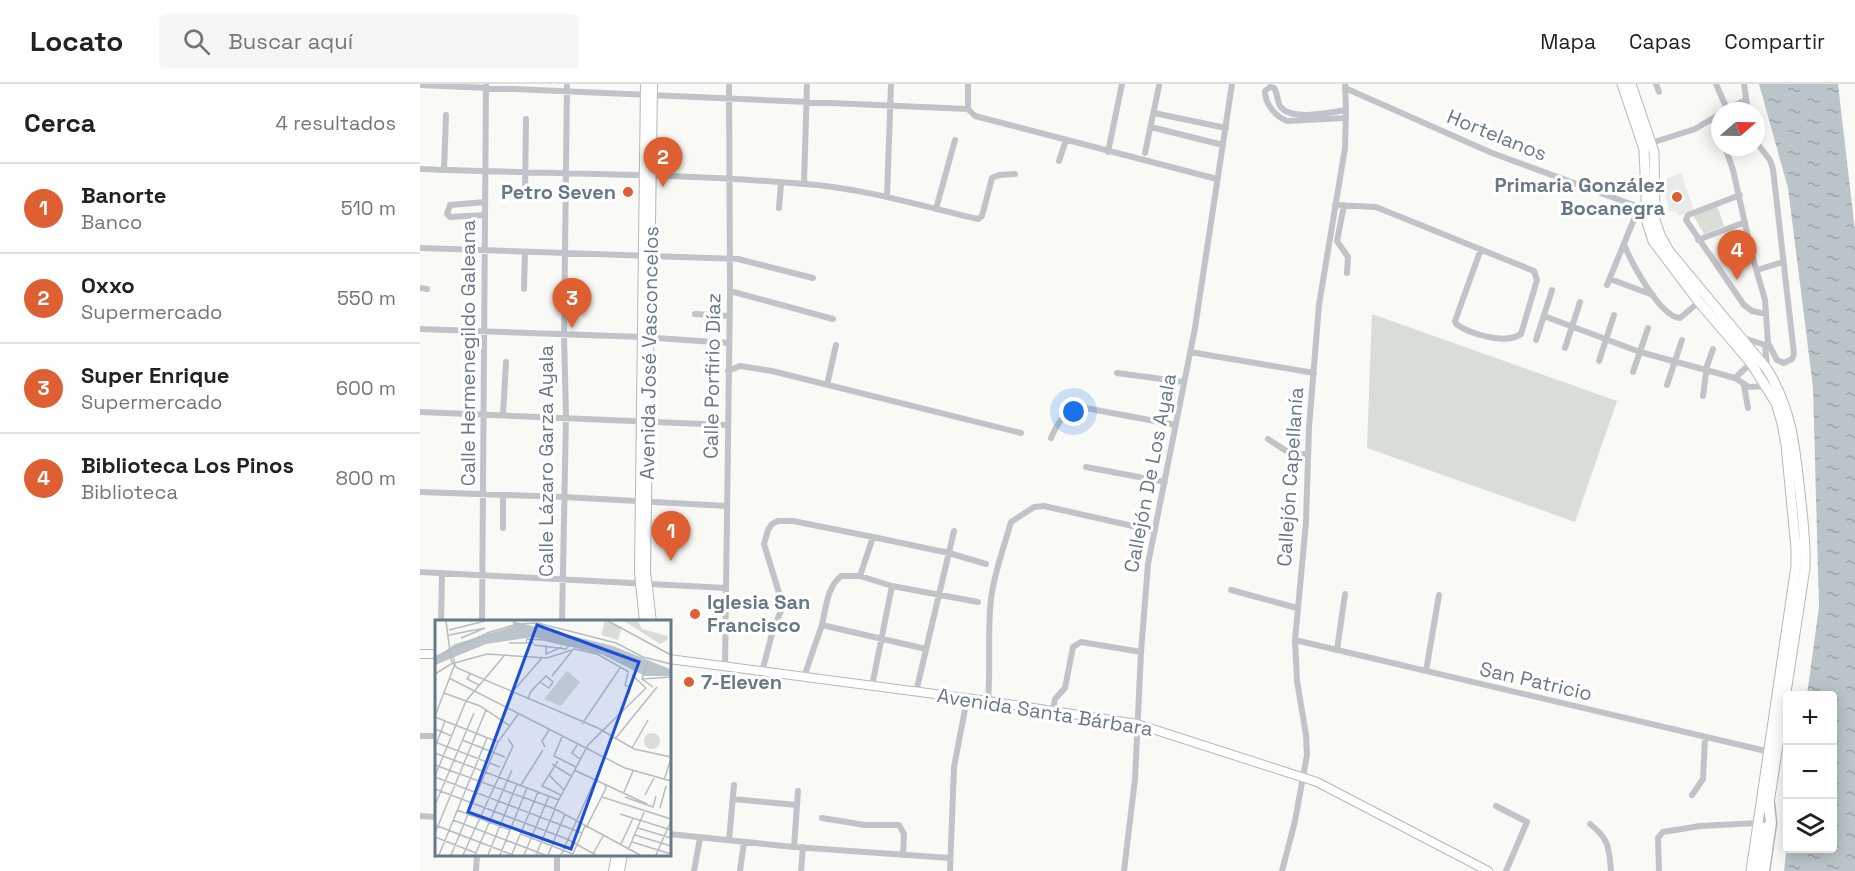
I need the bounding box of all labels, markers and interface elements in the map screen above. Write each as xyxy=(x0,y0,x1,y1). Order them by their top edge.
search box xyxy=(159,14,579,68)
text: Locato xyxy=(30,23,123,59)
icon: search xyxy=(180,25,213,58)
text: Buscar aquí xyxy=(228,27,353,55)
text: Mapa xyxy=(1540,28,1596,55)
text: Capas xyxy=(1629,28,1691,55)
text: Compartir xyxy=(1724,28,1825,55)
north arrow xyxy=(1711,102,1765,156)
street label: Hortelanos xyxy=(1443,103,1551,167)
text: Cerca xyxy=(24,106,96,140)
text: 4 resultados xyxy=(276,110,396,136)
pin: 2 xyxy=(644,138,682,187)
place label: Primaria González Bocanegra xyxy=(1494,172,1665,221)
place label: Petro Seven xyxy=(501,179,616,205)
text: Banorte xyxy=(81,181,166,209)
marker: Petro Seven xyxy=(621,185,635,199)
marker: Primaria González Bocanegra xyxy=(1670,190,1684,204)
text: 1 xyxy=(39,195,48,221)
text: 510 m xyxy=(341,195,396,221)
text: Banco xyxy=(81,209,142,235)
street label: Calle Hermenegildo Galeana xyxy=(455,220,481,486)
street label: Avenida José Vasconcelos xyxy=(634,226,664,480)
pin: 4 xyxy=(1718,230,1756,280)
text: Oxxo xyxy=(81,271,135,299)
pin: 3 xyxy=(552,278,592,328)
text: 2 xyxy=(38,285,49,311)
text: 550 m xyxy=(337,285,396,311)
street label: Calle Porfirio Díaz xyxy=(698,293,726,459)
text: Supermercado xyxy=(81,299,222,325)
street label: Calle Lázaro Garza Ayala xyxy=(533,345,559,577)
text: Super Enrique xyxy=(81,361,230,389)
street label: Callejón De Los Ayala xyxy=(1118,371,1182,575)
text: 3 xyxy=(37,375,50,401)
text: 600 m xyxy=(336,375,396,401)
street label: Callejón Capellanía xyxy=(1271,386,1309,568)
text: Supermercado xyxy=(81,389,222,415)
your location xyxy=(1059,397,1088,426)
text: Biblioteca Los Pinos xyxy=(81,451,294,479)
text: 4 xyxy=(37,465,50,491)
text: 800 m xyxy=(336,465,396,491)
text: Biblioteca xyxy=(81,479,178,505)
pin: 1 xyxy=(652,512,690,561)
place label: Iglesia San Francisco xyxy=(707,589,810,638)
marker: Iglesia San Francisco xyxy=(688,607,702,621)
inset map xyxy=(435,620,670,856)
street label: San Patricio xyxy=(1477,655,1595,707)
place label: 7-Eleven xyxy=(701,669,782,695)
marker: 7-Eleven xyxy=(682,675,696,689)
street label: Avenida Santa Bárbara xyxy=(935,682,1155,742)
map controls xyxy=(1783,691,1837,853)
button: + xyxy=(1783,691,1837,745)
button: − xyxy=(1783,745,1837,799)
button: layers xyxy=(1783,799,1837,853)

